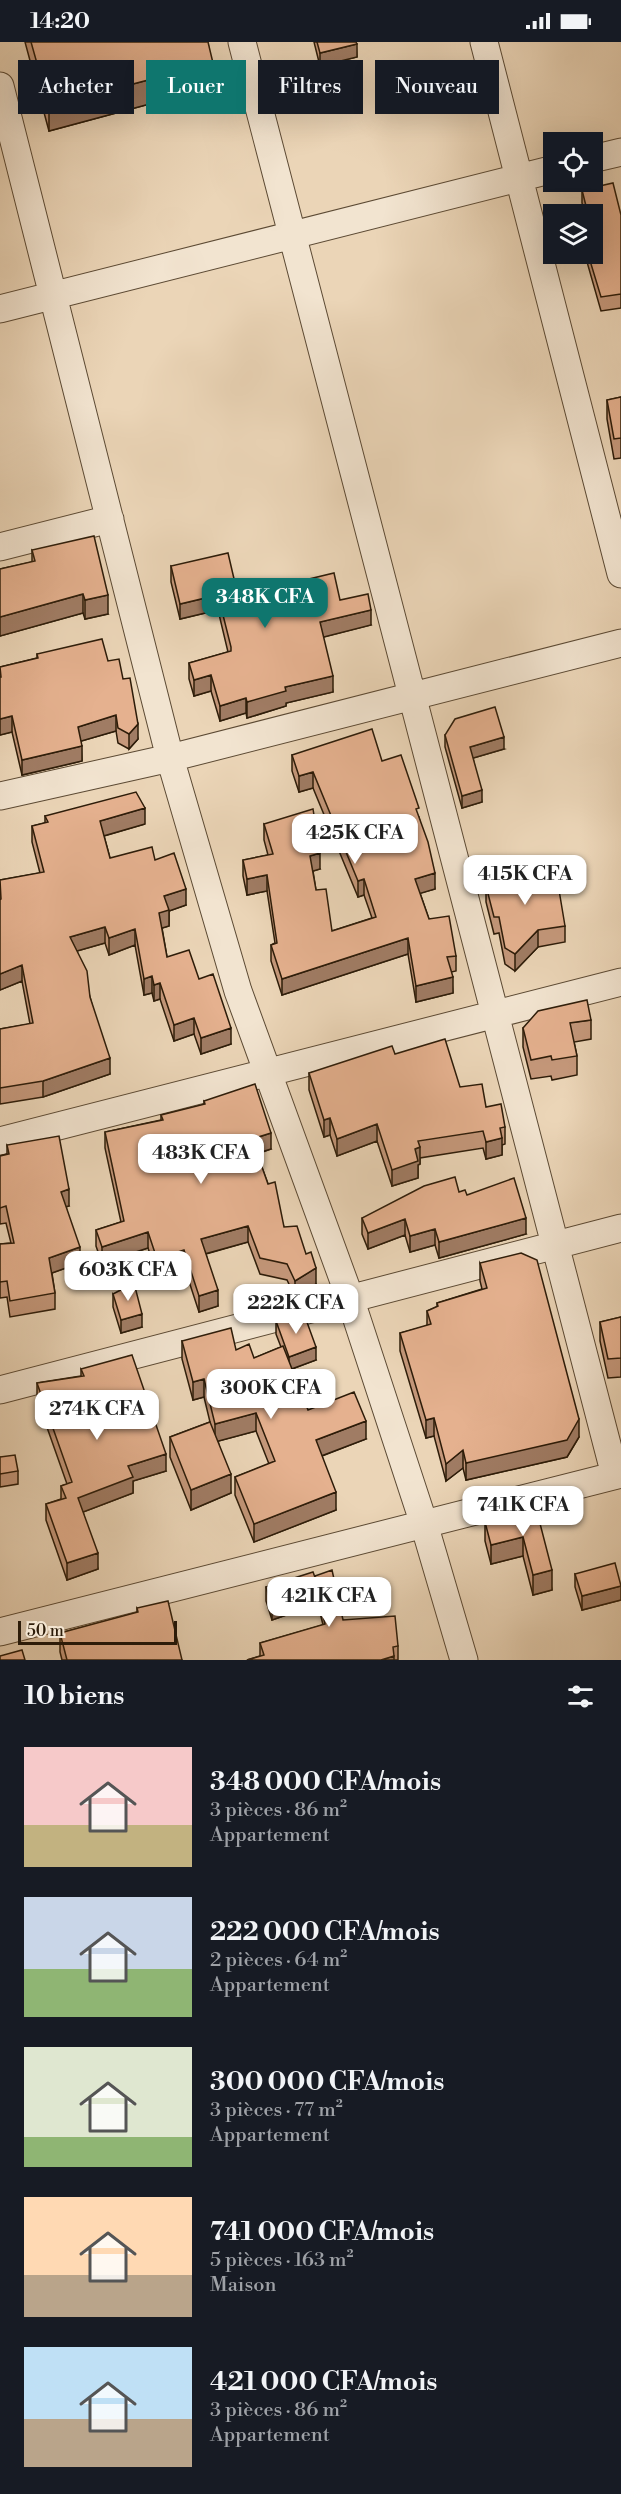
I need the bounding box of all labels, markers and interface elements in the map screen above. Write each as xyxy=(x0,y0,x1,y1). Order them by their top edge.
text: 14:20 xyxy=(30,8,90,35)
chip: Acheter xyxy=(18,60,134,114)
chip: Louer xyxy=(146,60,246,114)
chip: Filtres xyxy=(258,60,363,114)
chip: Nouveau xyxy=(375,60,499,114)
map controls xyxy=(543,132,603,264)
button: locate xyxy=(543,132,603,192)
button: layers xyxy=(543,204,603,264)
pin: 348K CFA xyxy=(203,578,327,629)
text: 348K CFA xyxy=(216,585,314,610)
pin: 425K CFA xyxy=(293,814,417,865)
text: 425K CFA xyxy=(306,821,404,846)
pin: 415K CFA xyxy=(463,855,587,906)
text: 415K CFA xyxy=(477,862,573,887)
pin: 483K CFA xyxy=(139,1134,263,1185)
text: 483K CFA xyxy=(152,1141,250,1166)
pin: 603K CFA xyxy=(66,1251,190,1302)
text: 603K CFA xyxy=(78,1258,178,1283)
pin: 222K CFA xyxy=(234,1284,358,1335)
text: 222K CFA xyxy=(247,1291,345,1316)
pin: 300K CFA xyxy=(209,1369,333,1420)
text: 300K CFA xyxy=(220,1376,322,1401)
pin: 274K CFA xyxy=(35,1390,159,1441)
text: 274K CFA xyxy=(49,1397,145,1422)
pin: 741K CFA xyxy=(461,1486,585,1537)
text: 741K CFA xyxy=(476,1493,570,1518)
pin: 421K CFA xyxy=(267,1577,391,1628)
text: 421K CFA xyxy=(281,1584,377,1609)
scale bar xyxy=(18,1618,177,1646)
text: 50 m xyxy=(27,1621,64,1641)
text: 10 biens xyxy=(24,1680,124,1712)
icon: filters xyxy=(564,1680,597,1713)
text: 348 000 CFA/mois xyxy=(210,1766,441,1798)
icon: home xyxy=(72,1771,144,1843)
text: 3 pièces · 86 m² xyxy=(210,1798,347,1823)
text: Appartement xyxy=(210,1823,330,1848)
text: 222 000 CFA/mois xyxy=(210,1916,440,1948)
icon: home xyxy=(72,1921,144,1993)
text: 2 pièces · 64 m² xyxy=(210,1948,347,1973)
text: Appartement xyxy=(210,1973,330,1998)
text: 300 000 CFA/mois xyxy=(210,2066,444,2098)
icon: home xyxy=(72,2071,144,2143)
text: 3 pièces · 77 m² xyxy=(210,2098,343,2123)
text: Appartement xyxy=(210,2123,330,2148)
text: 741 000 CFA/mois xyxy=(210,2216,434,2248)
icon: home xyxy=(72,2221,144,2293)
text: 5 pièces · 163 m² xyxy=(210,2248,354,2273)
text: Maison xyxy=(210,2273,276,2298)
text: 421 000 CFA/mois xyxy=(210,2366,437,2398)
icon: home xyxy=(72,2371,144,2443)
text: 3 pièces · 86 m² xyxy=(210,2398,347,2423)
text: Appartement xyxy=(210,2423,330,2448)

